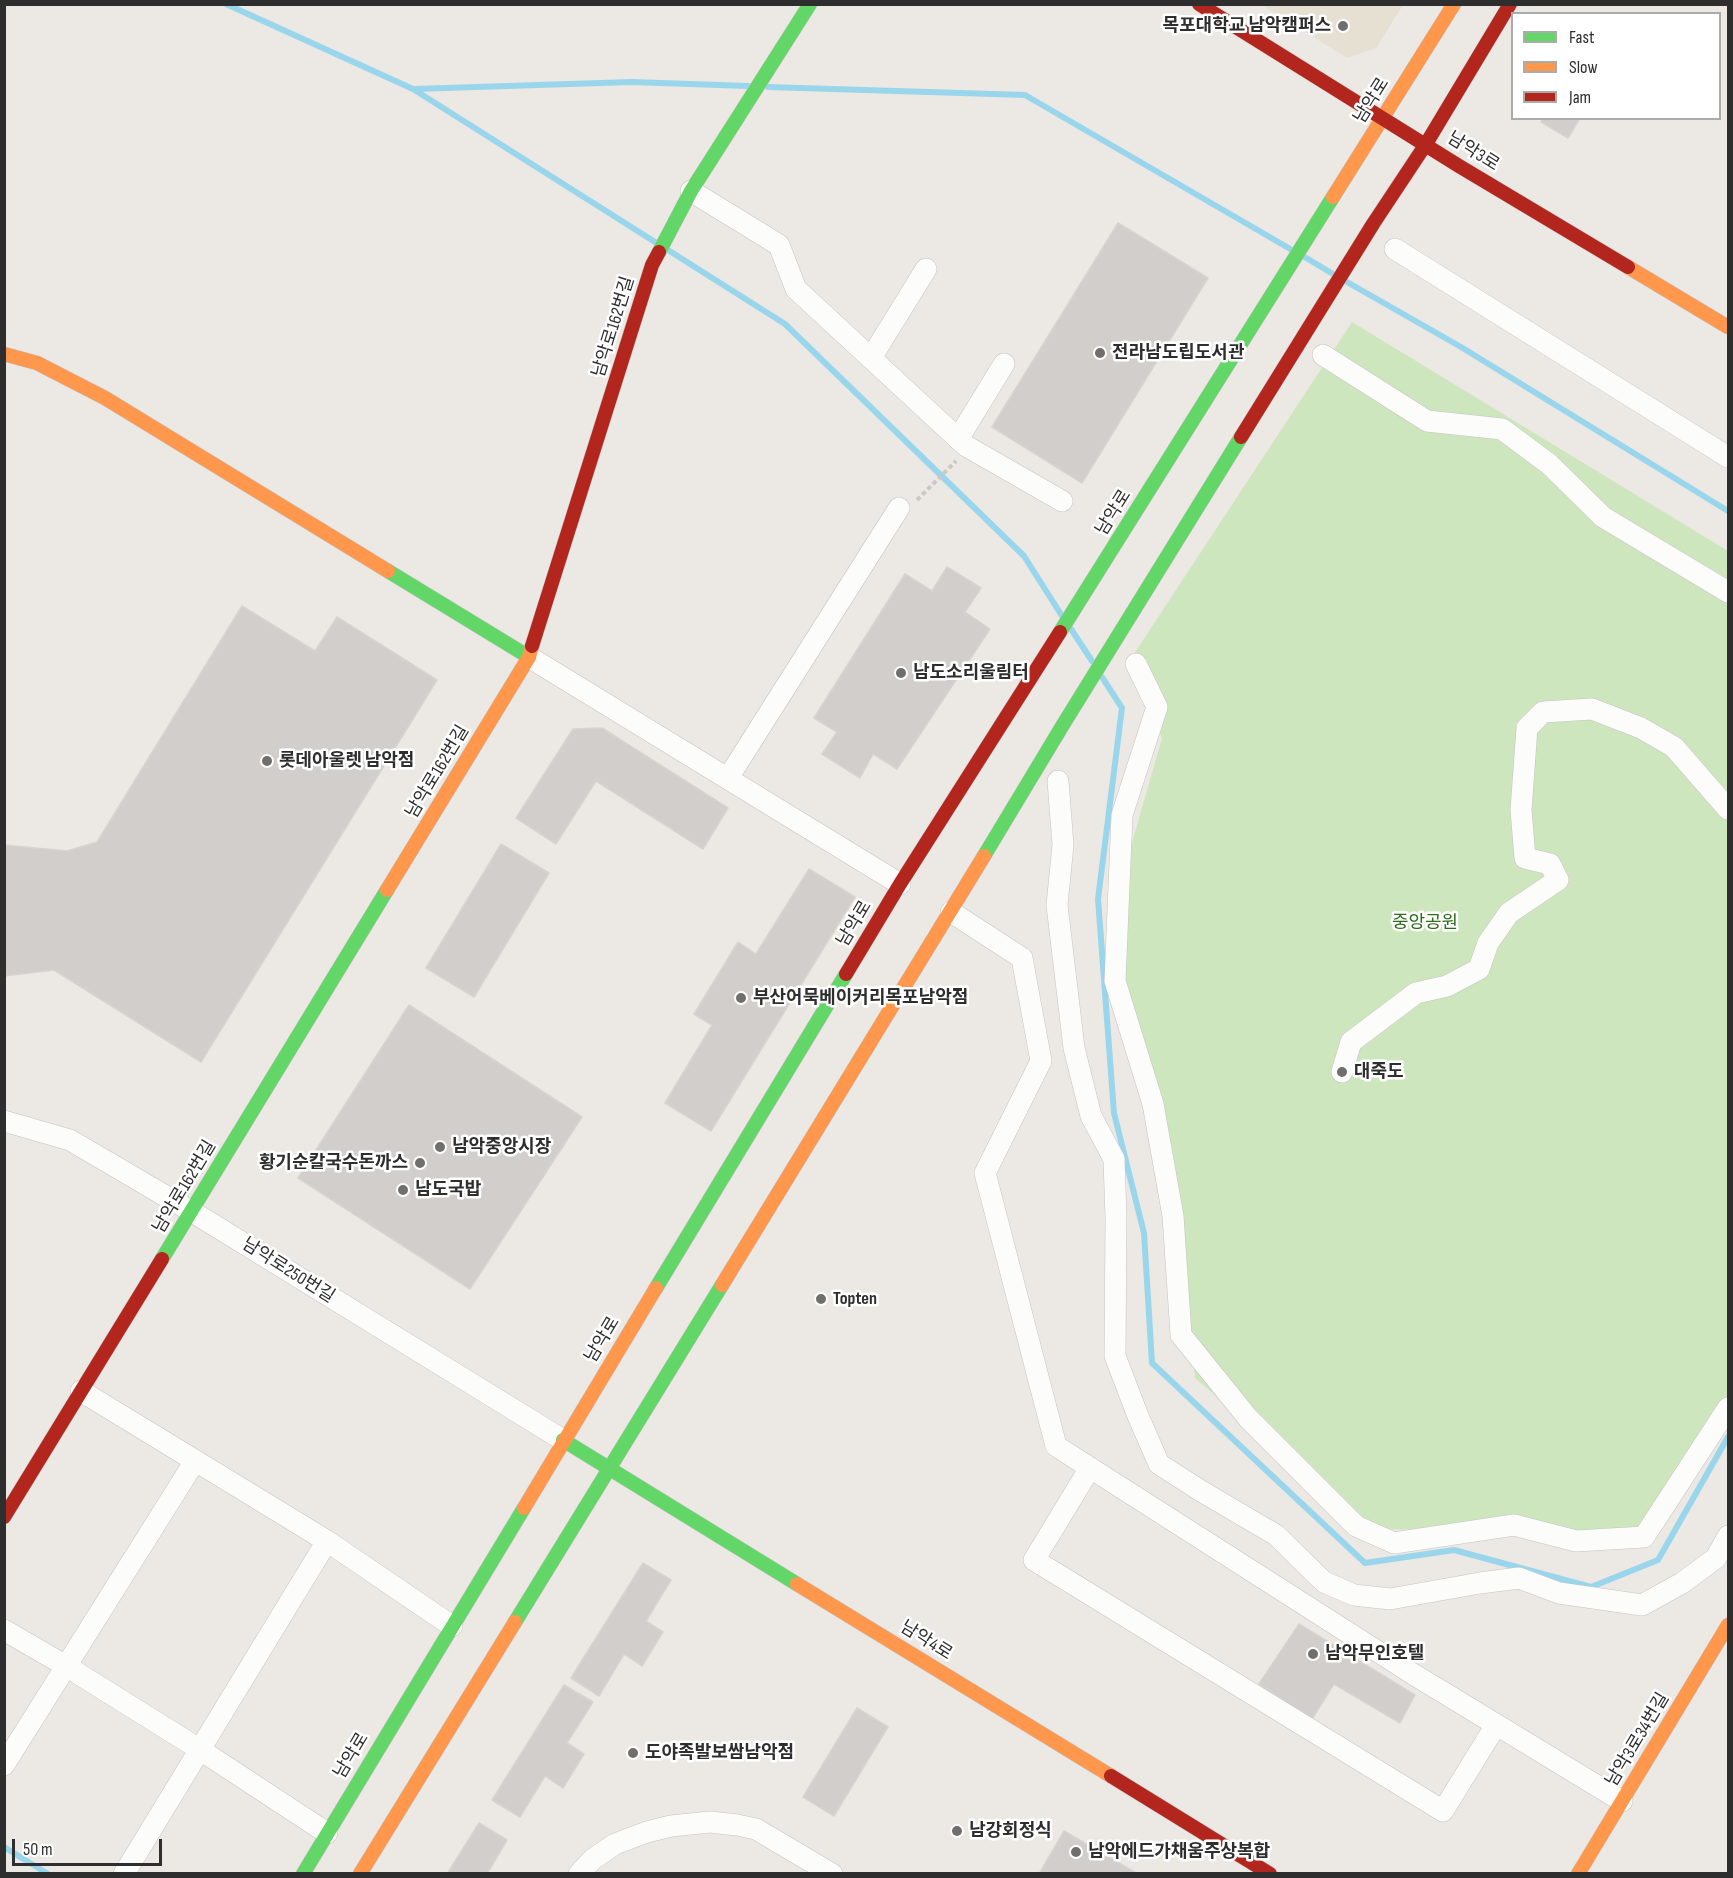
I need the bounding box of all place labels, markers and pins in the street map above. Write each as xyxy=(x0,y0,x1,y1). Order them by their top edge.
place label: 목포대학교 남악캠퍼스 xyxy=(1163,15,1331,37)
marker: 목포대학교 남악캠퍼스 xyxy=(1336,19,1350,33)
place label: 전라남도립도서관 xyxy=(1112,342,1244,364)
marker: 전라남도립도서관 xyxy=(1093,346,1107,360)
place label: 남도소리울림터 xyxy=(913,662,1029,684)
marker: 남도소리울림터 xyxy=(894,666,908,680)
place label: 롯데아울렛 남악점 xyxy=(279,750,414,772)
marker: 롯데아울렛 남악점 xyxy=(260,754,274,768)
place label: 부산어묵베이커리목포남악점 xyxy=(753,987,968,1009)
marker: 부산어묵베이커리목포남악점 xyxy=(734,991,748,1005)
place label: 대죽도 xyxy=(1354,1061,1404,1083)
marker: 대죽도 xyxy=(1335,1065,1349,1079)
place label: 남악중앙시장 xyxy=(452,1136,551,1158)
marker: 남악중앙시장 xyxy=(433,1140,447,1154)
place label: 황기순칼국수돈까스 xyxy=(259,1152,408,1174)
marker: 황기순칼국수돈까스 xyxy=(413,1156,427,1170)
place label: 남도국밥 xyxy=(415,1179,481,1201)
marker: 남도국밥 xyxy=(396,1183,410,1197)
place label: Topten xyxy=(833,1288,877,1310)
marker: Topten xyxy=(814,1292,828,1306)
place label: 남악무인호텔 xyxy=(1325,1643,1424,1665)
marker: 남악무인호텔 xyxy=(1306,1647,1320,1661)
place label: 도야족발보쌈남악점 xyxy=(645,1742,794,1764)
marker: 도야족발보쌈남악점 xyxy=(626,1746,640,1760)
place label: 남강회정식 xyxy=(969,1820,1052,1842)
marker: 남강회정식 xyxy=(950,1824,964,1838)
place label: 남악에드가채움주상복합 xyxy=(1088,1841,1270,1863)
marker: 남악에드가채움주상복합 xyxy=(1069,1845,1083,1859)

